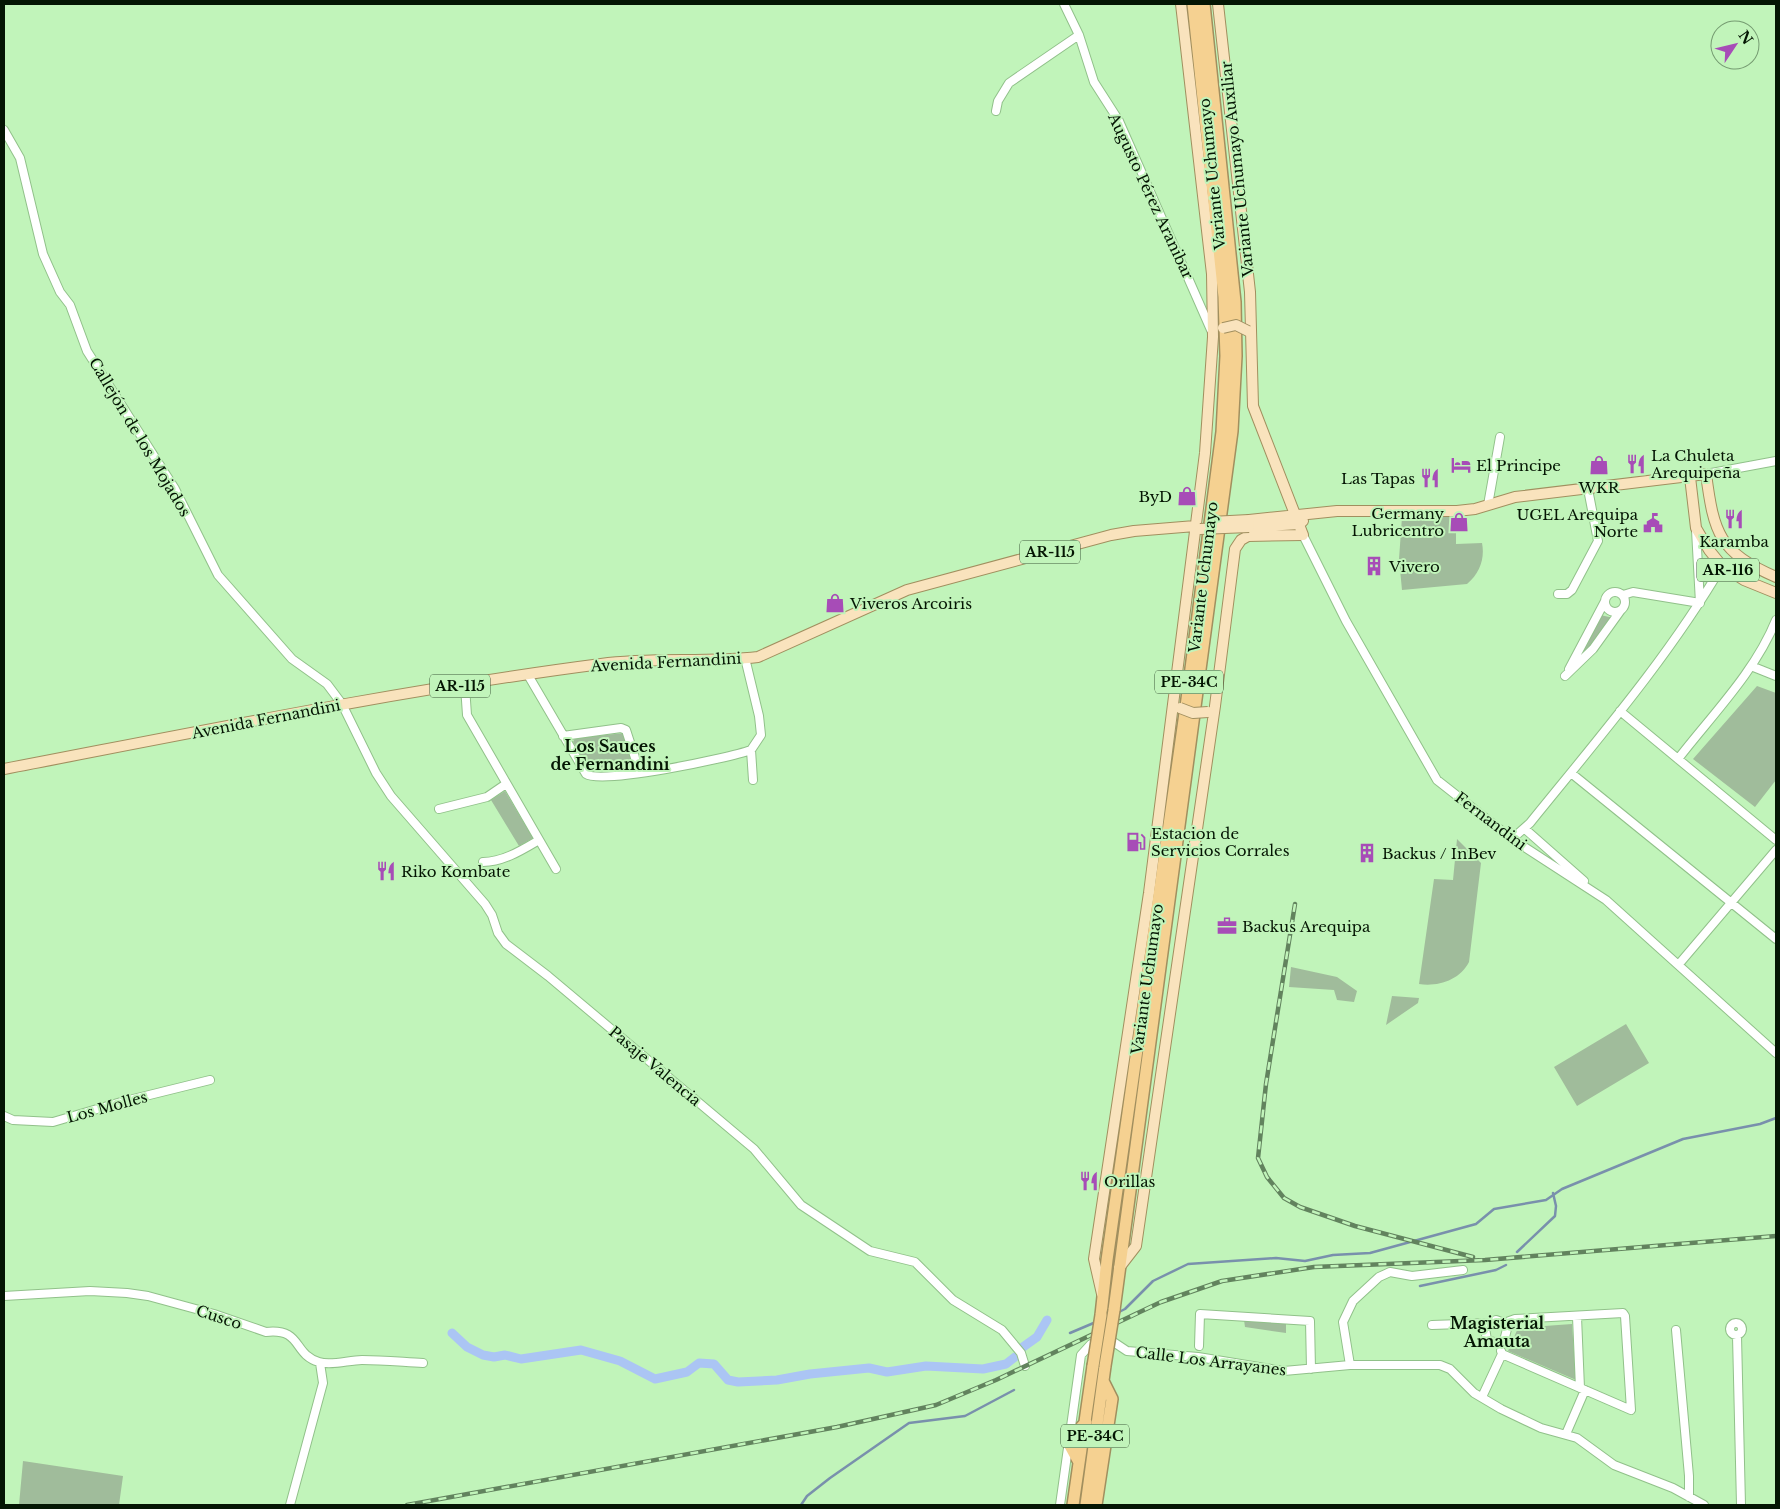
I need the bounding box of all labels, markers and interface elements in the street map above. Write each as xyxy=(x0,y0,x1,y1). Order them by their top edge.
north arrow xyxy=(1710,20,1760,70)
text: N xyxy=(1734,27,1757,48)
street label: Variante Uchumayo Auxiliar xyxy=(1216,59,1258,279)
street label: Variante Uchumayo xyxy=(1195,97,1230,252)
street label: Augusto Pérez Aranibar xyxy=(1104,109,1198,283)
street label: Callejón de los Mojados xyxy=(85,354,195,520)
place label: La Chuleta Arequipeña xyxy=(1650,446,1741,482)
restaurant icon: La Chuleta Arequipeña xyxy=(1625,453,1647,475)
hotel icon: El Principe xyxy=(1450,454,1472,476)
shop icon: WKR xyxy=(1588,454,1610,476)
place label: El Principe xyxy=(1476,456,1561,475)
restaurant icon: Las Tapas xyxy=(1419,467,1441,489)
place label: Las Tapas xyxy=(1341,469,1415,488)
place label: WKR xyxy=(1577,478,1621,497)
shop icon: ByD xyxy=(1176,485,1198,507)
place label: ByD xyxy=(1138,487,1172,506)
street label: Variante Uchumayo xyxy=(1184,500,1222,655)
place label: Germany Lubricentro xyxy=(1352,504,1444,540)
place label: UGEL Arequipa Norte xyxy=(1517,505,1639,541)
restaurant icon: Karamba xyxy=(1723,508,1745,530)
shop icon: Germany Lubricentro xyxy=(1448,511,1470,533)
public building icon: UGEL Arequipa Norte xyxy=(1642,512,1664,534)
place label: Karamba xyxy=(1699,532,1770,551)
road number: AR-115 xyxy=(1020,540,1080,564)
building icon: Vivero xyxy=(1363,555,1385,577)
place label: Vivero xyxy=(1388,557,1440,576)
road number: AR-116 xyxy=(1697,558,1759,582)
shop icon: Viveros Arcoiris xyxy=(824,592,846,614)
place label: Viveros Arcoiris xyxy=(849,594,972,613)
street label: Avenida Fernandini xyxy=(589,649,742,675)
road number: PE-34C xyxy=(1155,670,1223,694)
road number: AR-115 xyxy=(430,674,490,698)
street label: Avenida Fernandini xyxy=(189,695,342,743)
district label: Los Sauces de Fernandini xyxy=(550,736,670,774)
street label: Fernandini xyxy=(1451,788,1531,854)
place label: Estacion de Servicios Corrales xyxy=(1151,824,1290,860)
fuel station icon: Estacion de Servicios Corrales xyxy=(1125,831,1147,853)
building icon: Backus / InBev xyxy=(1356,842,1378,864)
place label: Backus / InBev xyxy=(1382,844,1496,863)
restaurant icon: Riko Kombate xyxy=(375,860,397,882)
place label: Riko Kombate xyxy=(401,862,510,881)
street label: Variante Uchumayo xyxy=(1127,902,1167,1057)
office icon: Backus Arequipa xyxy=(1216,915,1238,937)
place label: Backus Arequipa xyxy=(1242,917,1371,936)
street label: Pasaje Valencia xyxy=(605,1022,705,1110)
street label: Los Molles xyxy=(65,1087,150,1127)
restaurant icon: Orillas xyxy=(1078,1170,1100,1192)
place label: Orillas xyxy=(1104,1172,1156,1191)
street label: Cusco xyxy=(194,1301,244,1333)
district label: Magisterial Amauta xyxy=(1450,1313,1545,1351)
street label: Calle Los Arrayanes xyxy=(1135,1342,1288,1380)
road number: PE-34C xyxy=(1061,1424,1129,1448)

